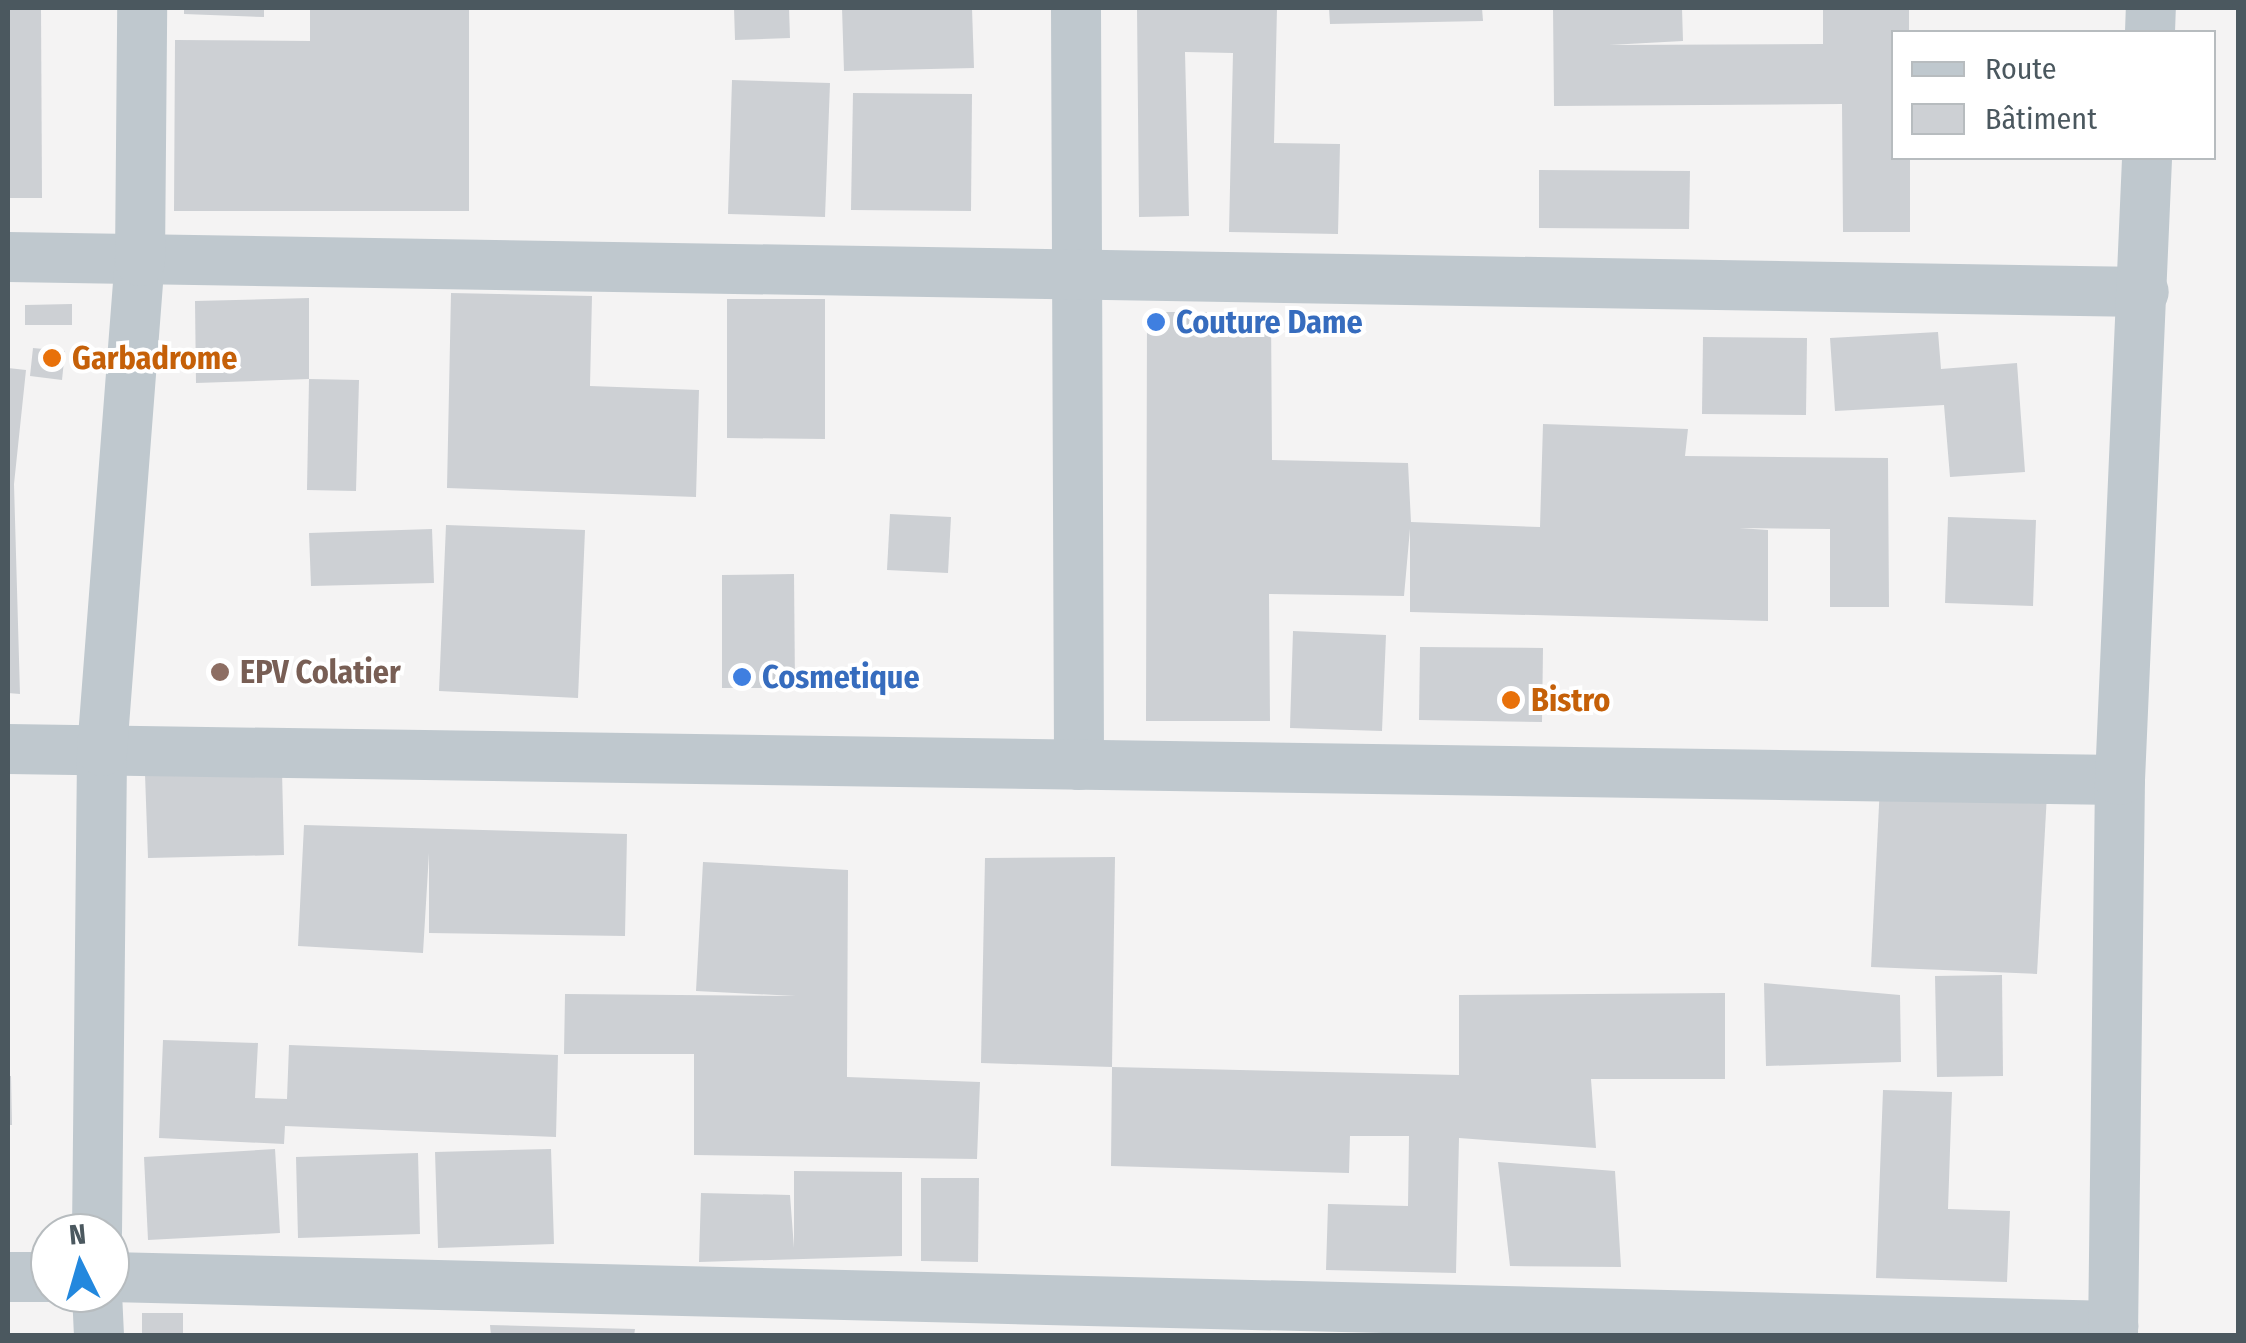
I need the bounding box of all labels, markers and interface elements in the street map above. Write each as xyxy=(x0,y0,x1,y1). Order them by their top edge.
legend xyxy=(1891,30,2216,160)
text: Route xyxy=(1985,51,2057,87)
text: Bâtiment xyxy=(1985,101,2097,137)
place label: Couture Dame xyxy=(1176,303,1363,341)
marker: Couture Dame xyxy=(1145,311,1167,333)
place label: Garbadrome xyxy=(72,339,238,377)
marker: Garbadrome xyxy=(41,347,63,369)
place label: EPV Colatier xyxy=(240,653,401,691)
place label: Cosmetique xyxy=(762,658,920,696)
marker: EPV Colatier xyxy=(209,661,231,683)
marker: Cosmetique xyxy=(731,666,753,688)
place label: Bistro xyxy=(1531,681,1610,719)
marker: Bistro xyxy=(1500,689,1522,711)
north arrow xyxy=(30,1213,130,1313)
text: N xyxy=(68,1217,87,1252)

